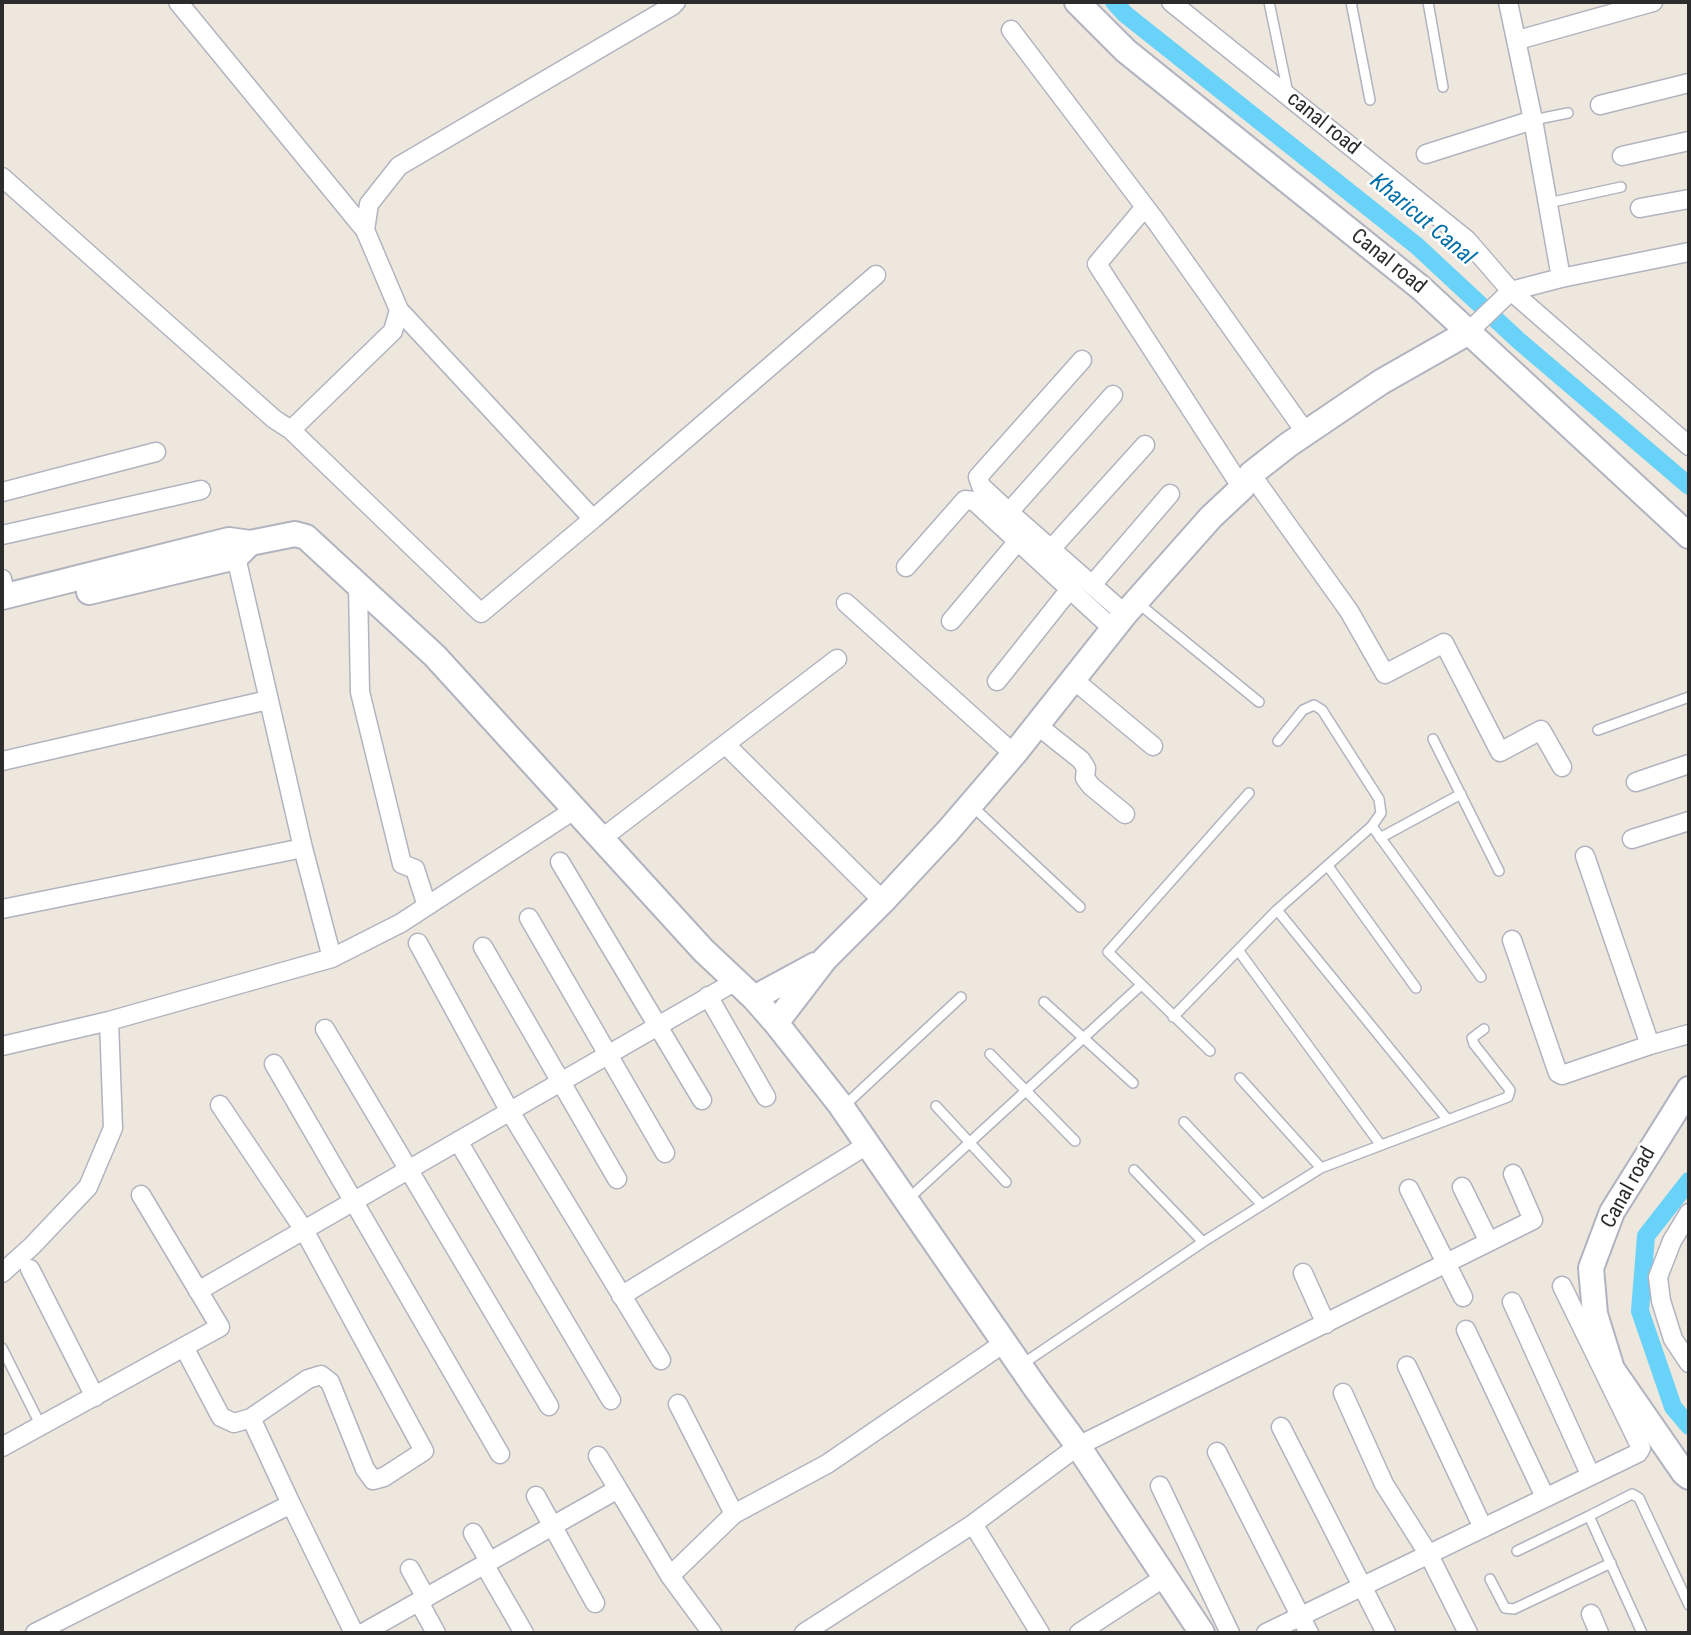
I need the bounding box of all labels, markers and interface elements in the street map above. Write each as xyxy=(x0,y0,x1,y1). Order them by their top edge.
street label: canal road xyxy=(1281,87,1365,161)
water label: Kharicut Canal xyxy=(1364,168,1480,272)
street label: Canal road xyxy=(1345,224,1431,300)
street label: Canal road xyxy=(1596,1143,1662,1233)

